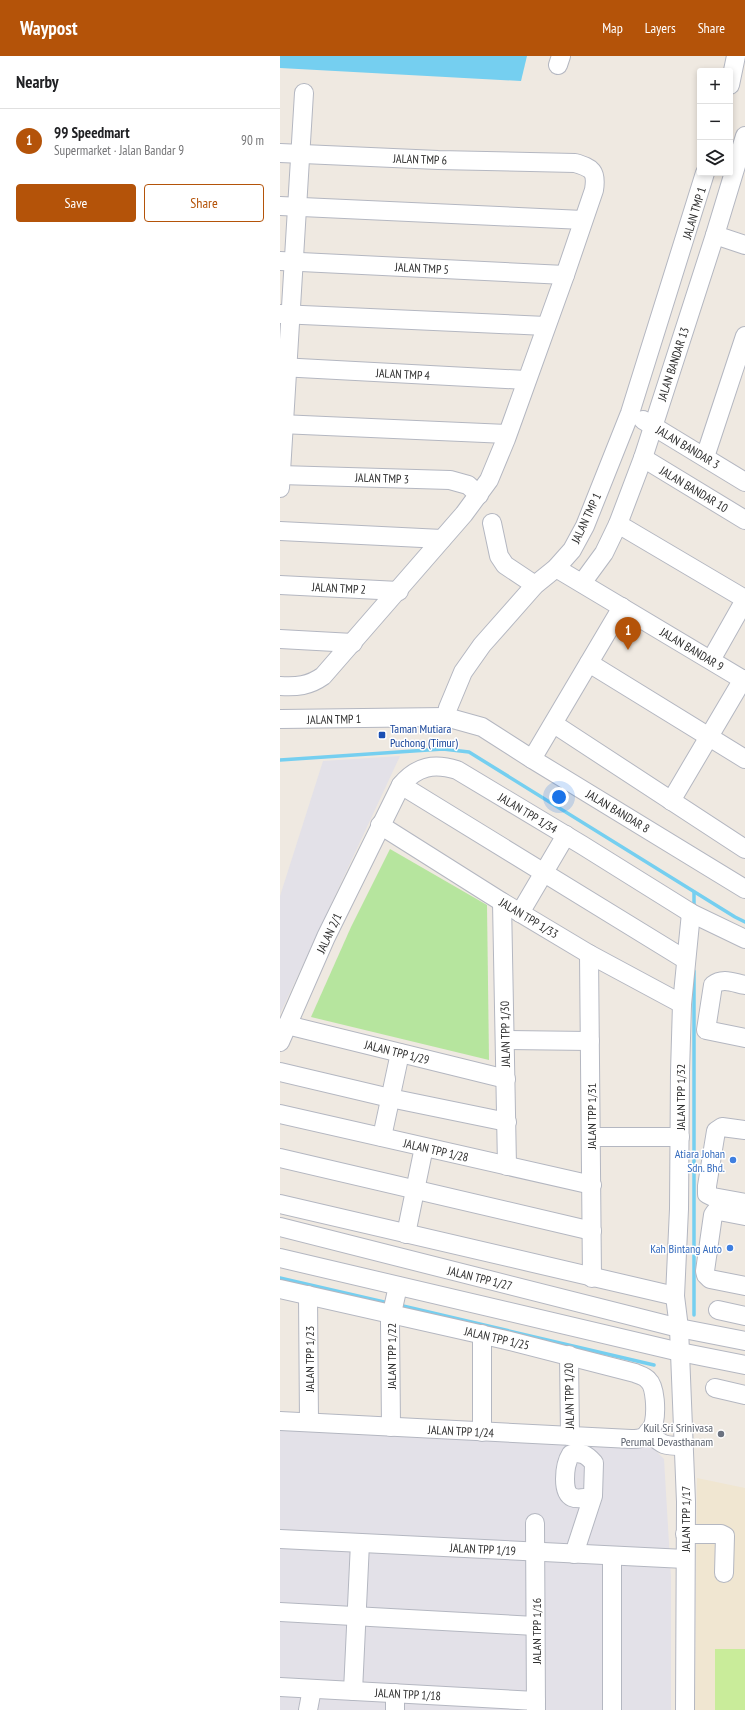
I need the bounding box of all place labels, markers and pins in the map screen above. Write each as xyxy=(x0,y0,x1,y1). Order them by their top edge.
pin: 1 xyxy=(615,617,641,650)
place label: Taman Mutiara Puchong (Timur) xyxy=(390,721,458,750)
marker: Taman Mutiara Puchong (Timur) xyxy=(377,730,387,740)
place label: Atiara Johan Sdn. Bhd. xyxy=(675,1146,725,1175)
marker: Atiara Johan Sdn. Bhd. xyxy=(728,1155,738,1165)
place label: Kah Bintang Auto xyxy=(650,1241,722,1256)
marker: Kah Bintang Auto xyxy=(725,1243,735,1253)
place label: Kuil Sri Srinivasa Perumal Devasthanam xyxy=(621,1420,713,1449)
marker: Kuil Sri Srinivasa Perumal Devasthanam xyxy=(716,1429,726,1439)

